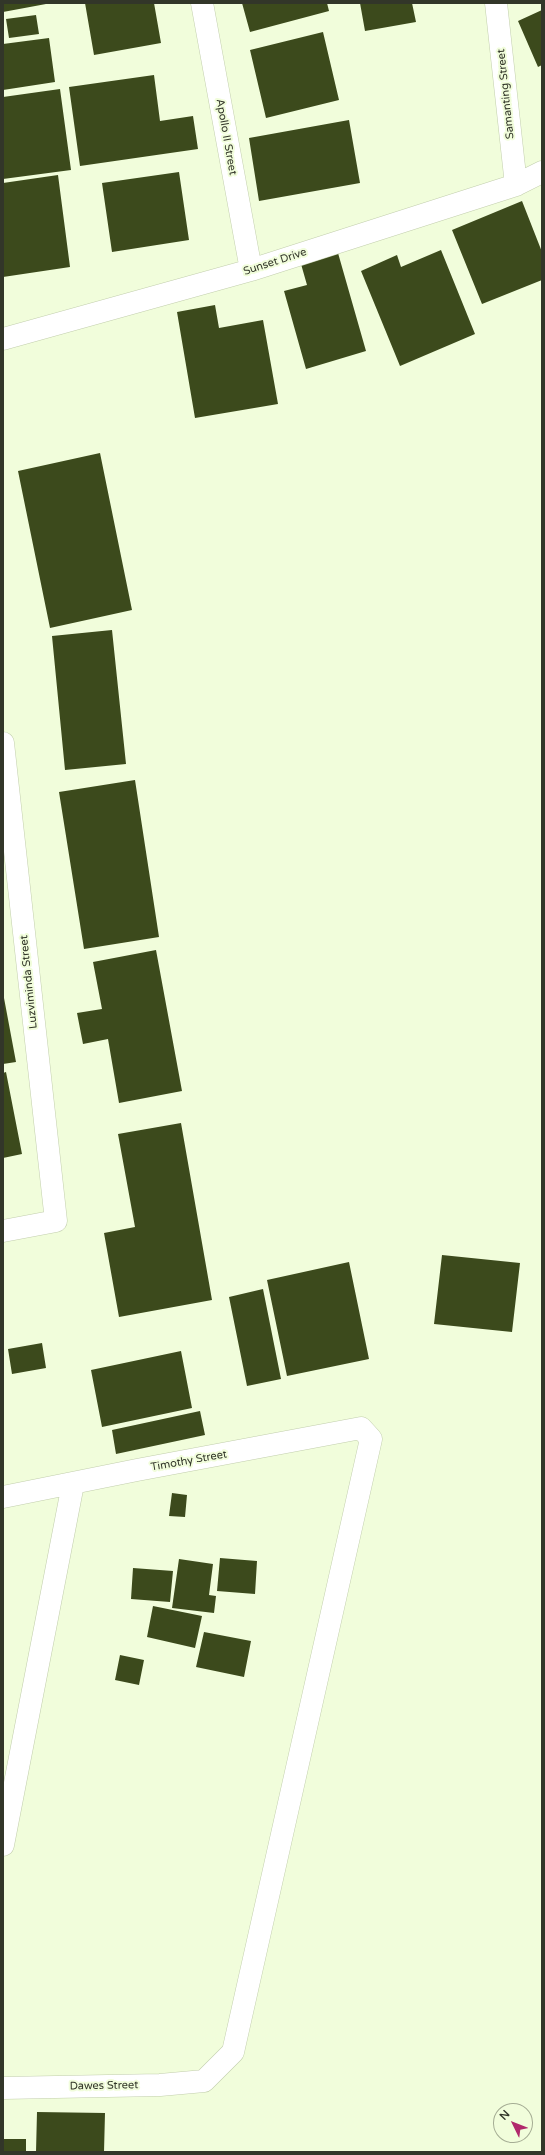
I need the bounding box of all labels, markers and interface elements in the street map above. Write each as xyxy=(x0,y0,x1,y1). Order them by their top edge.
street label: Samanting Street xyxy=(495,48,517,140)
street label: Apollo II Street xyxy=(213,98,239,176)
street label: Sunset Drive xyxy=(242,246,308,278)
street label: Luzviminda Street xyxy=(18,935,40,1029)
street label: Timothy Street xyxy=(150,1448,228,1474)
street label: Dawes Street xyxy=(70,2079,138,2093)
north arrow xyxy=(493,2103,533,2143)
text: N xyxy=(497,2107,512,2123)

